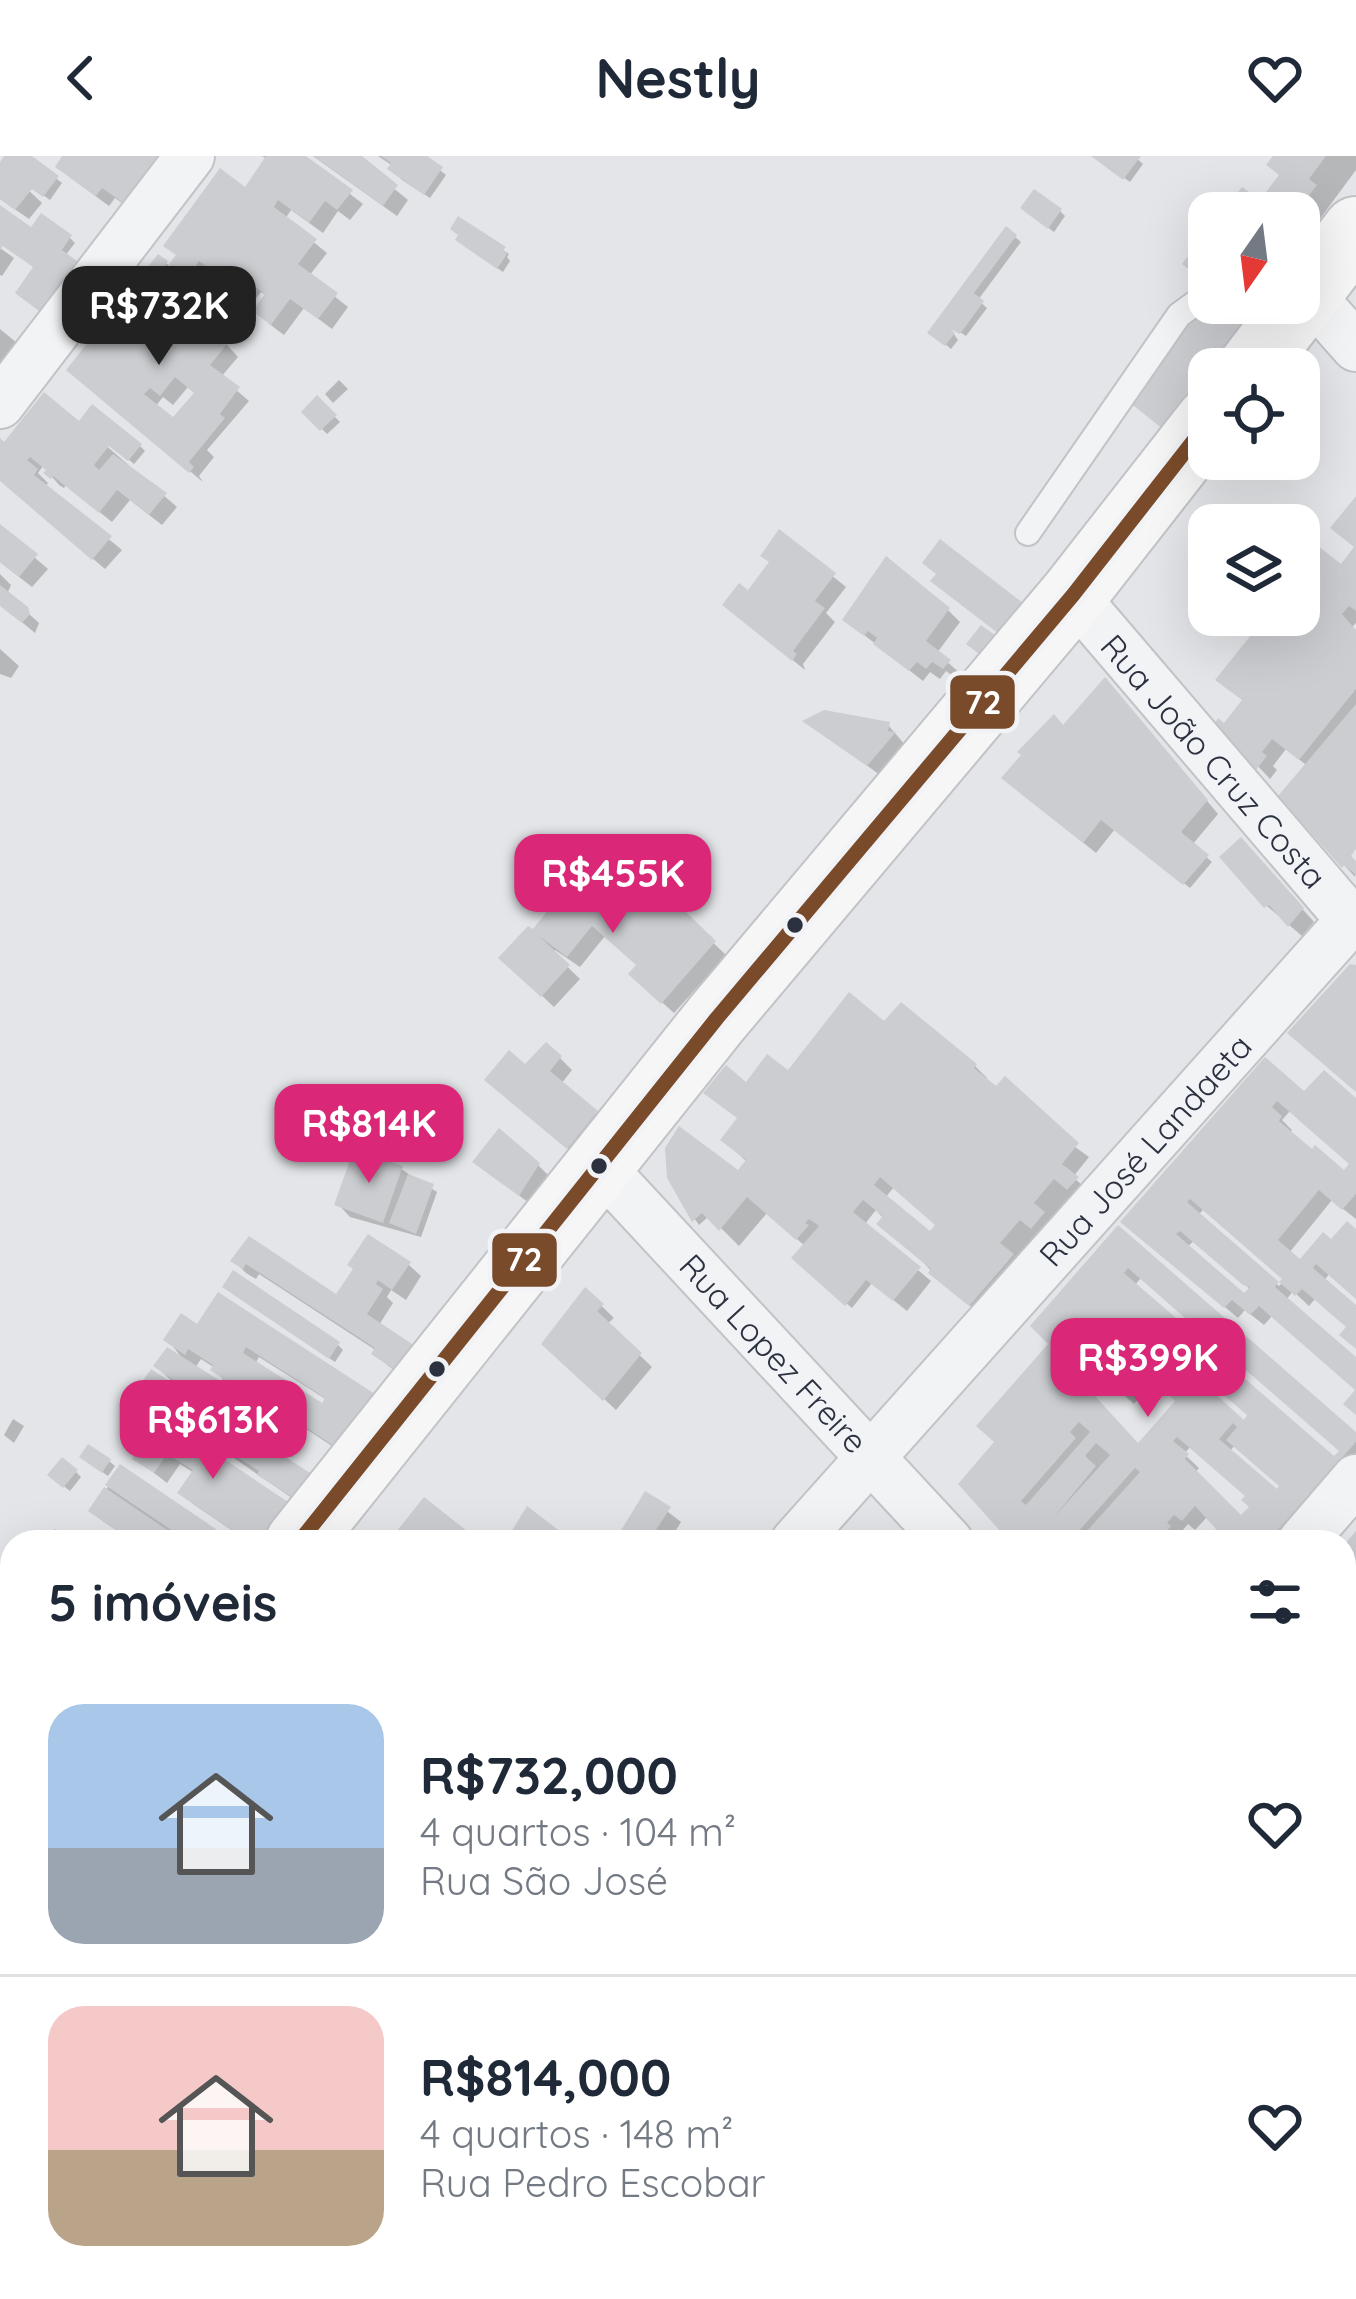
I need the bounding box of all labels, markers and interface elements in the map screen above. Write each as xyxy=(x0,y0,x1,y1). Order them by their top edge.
text: Nestly xyxy=(595,44,761,112)
icon: back xyxy=(48,45,114,111)
icon: heart xyxy=(1242,45,1308,111)
north arrow xyxy=(1188,192,1320,324)
map controls xyxy=(1188,192,1320,636)
pin: R$732K xyxy=(61,266,257,368)
text: R$732K xyxy=(89,280,229,329)
button: locate xyxy=(1188,348,1320,480)
button: layers xyxy=(1188,504,1320,636)
street label: Rua João Cruz Costa xyxy=(1092,626,1336,896)
line badge: 72 xyxy=(948,673,1017,731)
text: 72 xyxy=(965,681,1001,722)
pin: R$455K xyxy=(515,834,711,936)
text: R$455K xyxy=(541,848,685,897)
unlabelled marker xyxy=(784,914,806,936)
street label: Rua José Landaeta xyxy=(1030,1026,1260,1274)
pin: R$814K xyxy=(271,1084,467,1186)
text: R$814K xyxy=(301,1098,437,1147)
unlabelled marker xyxy=(588,1155,610,1177)
line badge: 72 xyxy=(490,1231,559,1289)
text: 72 xyxy=(506,1238,542,1279)
street label: Rua Lopez Freire xyxy=(671,1245,877,1461)
pin: R$399K xyxy=(1050,1318,1246,1420)
text: R$399K xyxy=(1078,1332,1218,1381)
unlabelled marker xyxy=(426,1358,448,1380)
pin: R$613K xyxy=(115,1380,311,1482)
text: R$613K xyxy=(147,1394,279,1443)
icon: filters xyxy=(1242,1569,1308,1635)
text: 5 imóveis xyxy=(48,1570,277,1634)
text: R$732,000 xyxy=(420,1743,678,1807)
icon: home xyxy=(144,1752,288,1896)
icon: heart xyxy=(1242,1791,1308,1857)
text: 4 quartos · 104 m² xyxy=(420,1807,736,1856)
text: Rua São José xyxy=(420,1856,668,1905)
text: R$814,000 xyxy=(420,2045,671,2109)
icon: home xyxy=(144,2054,288,2198)
icon: heart xyxy=(1242,2093,1308,2159)
text: 4 quartos · 148 m² xyxy=(420,2109,733,2158)
text: Rua Pedro Escobar xyxy=(420,2158,766,2207)

